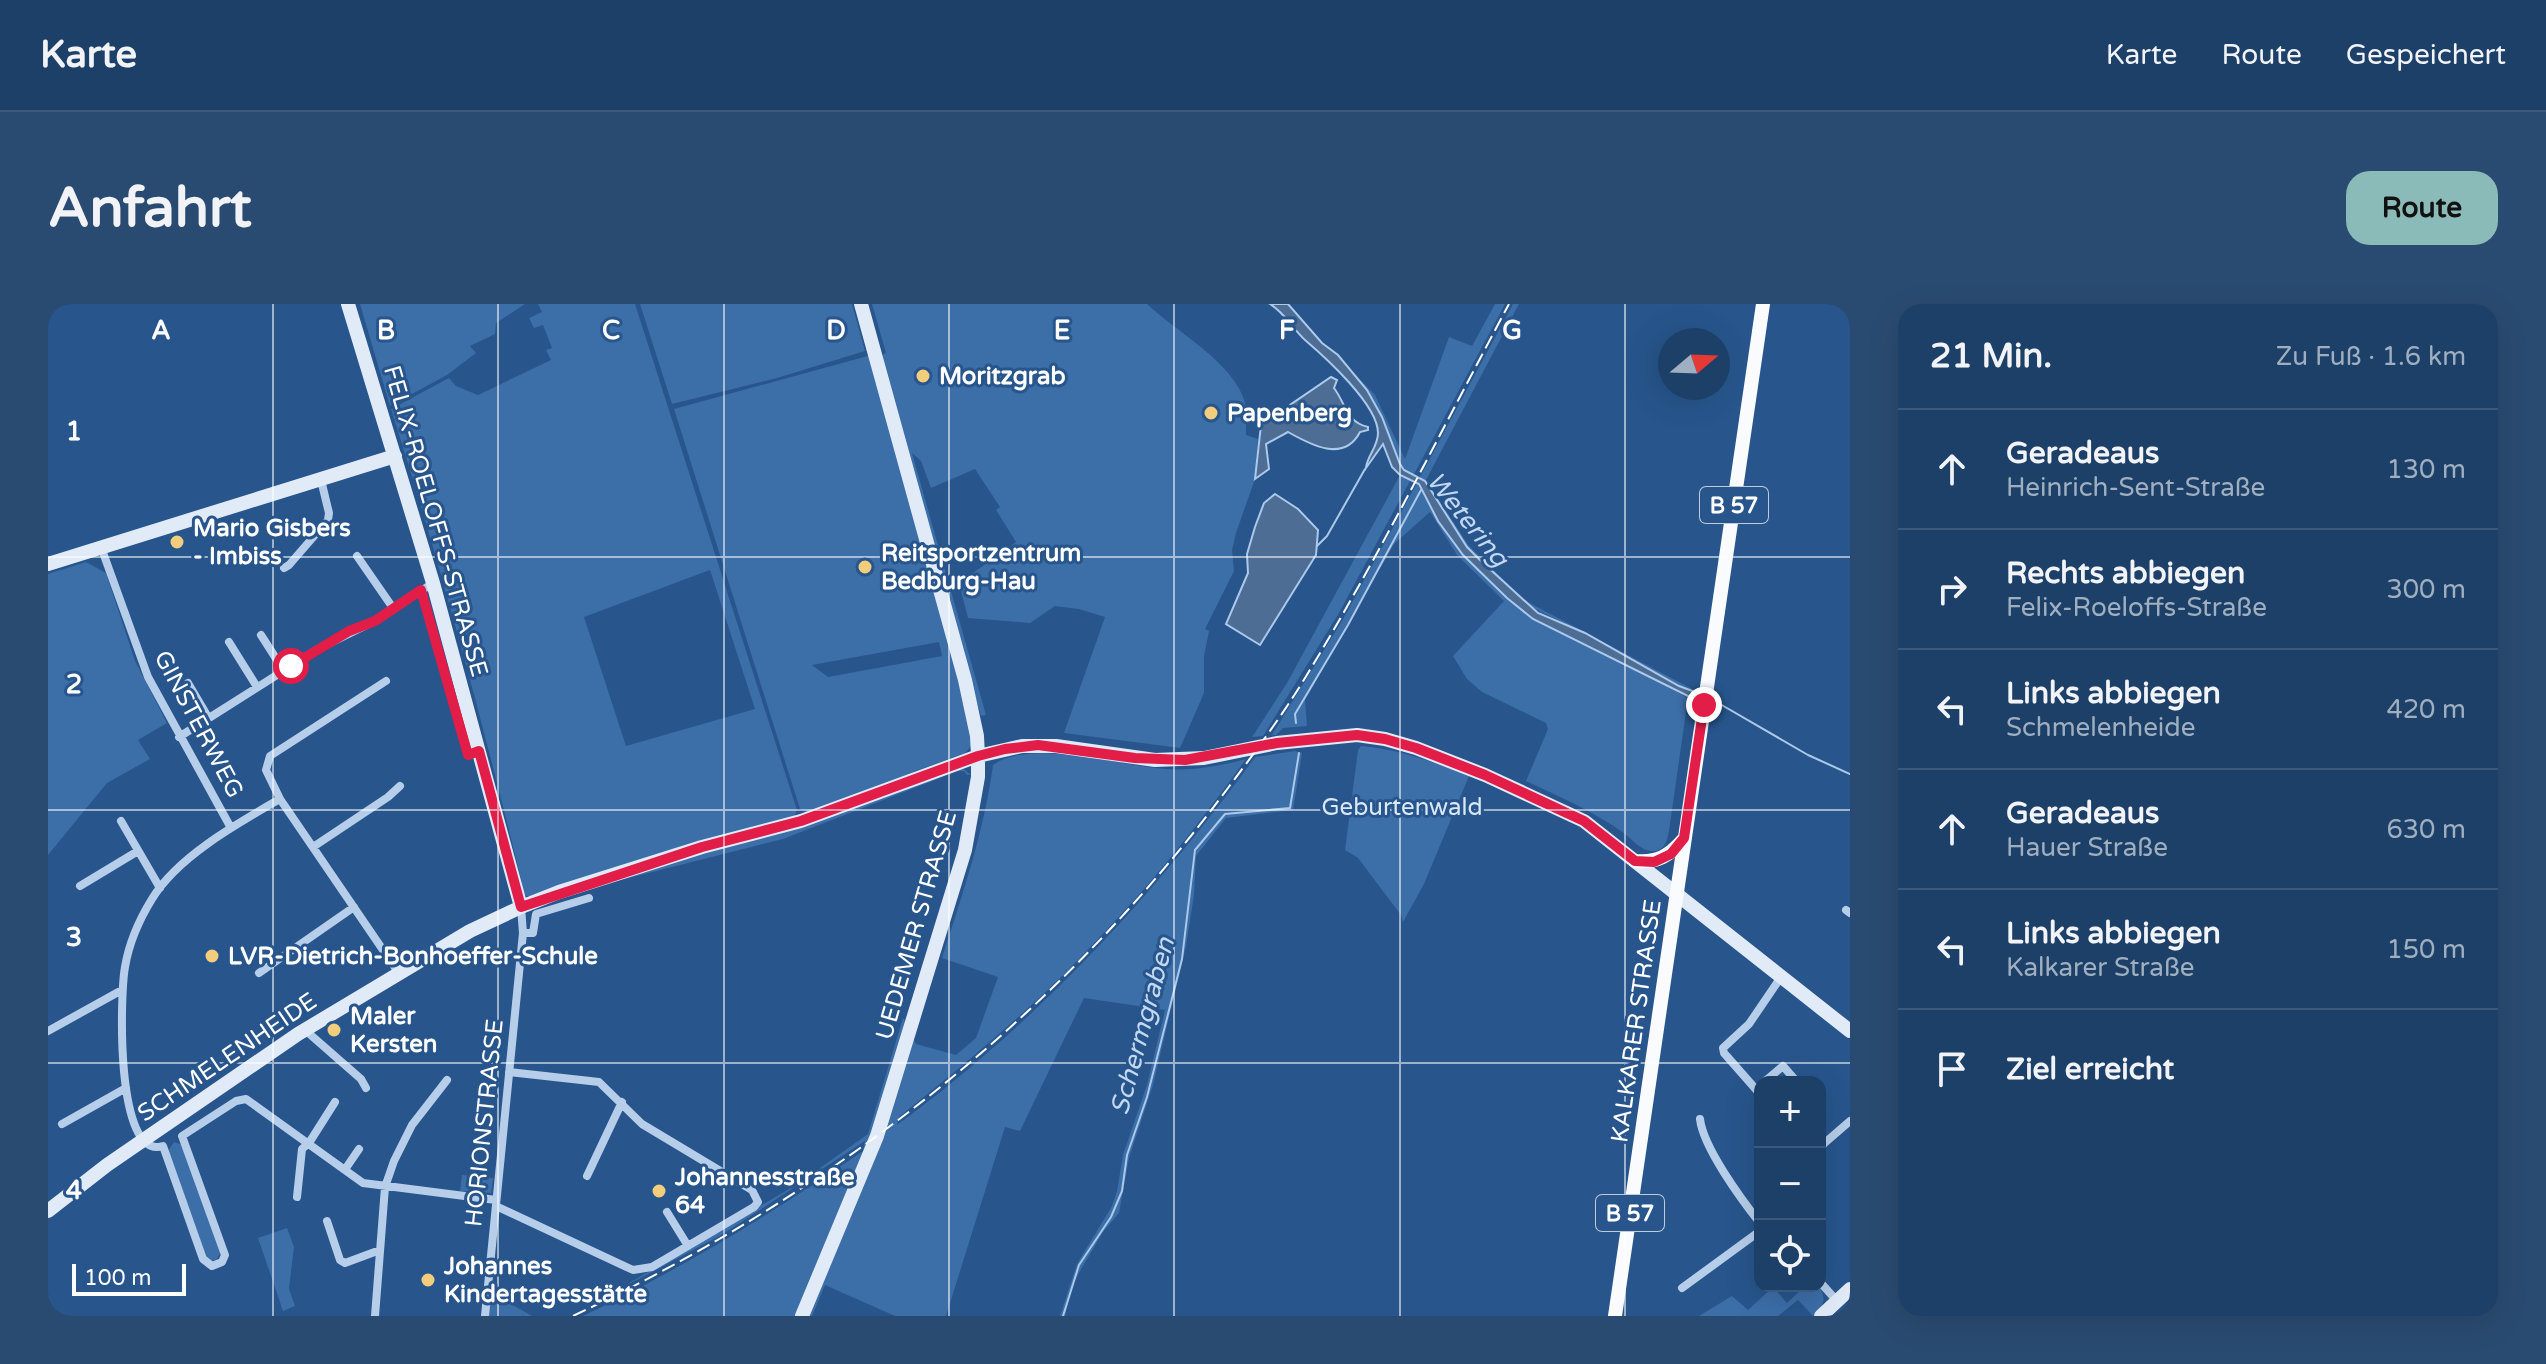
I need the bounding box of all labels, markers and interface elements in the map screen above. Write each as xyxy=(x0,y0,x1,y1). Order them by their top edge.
text: Karte xyxy=(40,32,137,78)
text: Karte xyxy=(2106,38,2177,72)
text: Route xyxy=(2221,38,2302,72)
text: Gespeichert xyxy=(2346,38,2506,72)
button: Route xyxy=(2346,171,2498,245)
text: Anfahrt xyxy=(48,175,252,242)
text: A xyxy=(151,315,171,346)
text: B xyxy=(377,315,395,346)
text: C xyxy=(602,315,620,346)
text: D xyxy=(826,315,846,346)
text: E xyxy=(1054,315,1070,346)
text: F xyxy=(1279,315,1295,346)
text: G xyxy=(1502,315,1522,346)
north arrow xyxy=(1658,328,1730,400)
text: 21 Min. xyxy=(1930,336,2052,377)
text: Zu Fuß · 1.6 km xyxy=(2276,341,2466,372)
street label: FELIX-ROELOFFS-STRASSE xyxy=(377,362,494,680)
place label: Moritzgrab xyxy=(939,362,1066,391)
marker: Moritzgrab xyxy=(914,367,932,385)
place label: Papenberg xyxy=(1227,399,1352,428)
marker: Papenberg xyxy=(1202,404,1220,422)
text: 1 xyxy=(66,416,82,447)
text: Geradeaus xyxy=(2006,435,2159,472)
icon: ahead xyxy=(1930,447,1974,491)
text: 130 m xyxy=(2386,454,2466,485)
water label: Wetering xyxy=(1420,466,1516,574)
text: Heinrich-Sent-Straße xyxy=(2006,472,2265,503)
road number: B 57 xyxy=(1700,487,1768,523)
place label: Mario Gisbers - Imbiss xyxy=(193,514,351,571)
marker: Mario Gisbers - Imbiss xyxy=(168,533,186,551)
place label: Reitsportzentrum Bedburg-Hau xyxy=(881,539,1081,596)
text: Rechts abbiegen xyxy=(2006,555,2245,592)
marker: Reitsportzentrum Bedburg-Hau xyxy=(856,558,874,576)
icon: right xyxy=(1930,567,1974,611)
text: 300 m xyxy=(2386,574,2466,605)
text: Felix-Roeloffs-Straße xyxy=(2006,592,2267,623)
street label: GINSTERWEG xyxy=(148,646,250,803)
route start xyxy=(273,648,309,684)
text: 2 xyxy=(66,669,82,700)
text: Links abbiegen xyxy=(2006,675,2221,712)
route end xyxy=(1686,687,1722,723)
icon: left xyxy=(1930,687,1974,731)
text: 420 m xyxy=(2386,694,2466,725)
text: Schmelenheide xyxy=(2006,712,2195,743)
park label: Geburtenwald xyxy=(1321,793,1483,822)
text: Geradeaus xyxy=(2006,795,2159,832)
street label: UEDEMER STRASSE xyxy=(870,807,963,1043)
icon: ahead xyxy=(1930,807,1974,851)
text: 630 m xyxy=(2386,814,2466,845)
text: Hauer Straße xyxy=(2006,832,2168,863)
street label: KALKARER STRASSE xyxy=(1605,898,1668,1144)
text: Links abbiegen xyxy=(2006,915,2221,952)
text: 3 xyxy=(66,922,82,953)
icon: left xyxy=(1930,927,1974,971)
water label: Schermgraben xyxy=(1104,933,1181,1118)
text: 150 m xyxy=(2386,934,2466,965)
place label: LVR-Dietrich-Bonhoeffer-Schule xyxy=(228,942,598,971)
marker: LVR-Dietrich-Bonhoeffer-Schule xyxy=(203,947,221,965)
text: Kalkarer Straße xyxy=(2006,952,2195,983)
street label: SCHMELENHEIDE xyxy=(132,987,322,1128)
place label: Maler Kersten xyxy=(350,1002,437,1059)
street label: HORIONSTRASSE xyxy=(459,1018,510,1228)
marker: Maler Kersten xyxy=(325,1021,343,1039)
icon: arrive xyxy=(1930,1047,1974,1091)
text: Ziel erreicht xyxy=(2006,1051,2174,1088)
map controls xyxy=(1754,1076,1826,1292)
button: + xyxy=(1754,1076,1826,1148)
button: − xyxy=(1754,1148,1826,1220)
place label: Johannesstraße 64 xyxy=(674,1163,855,1220)
text: 4 xyxy=(66,1175,82,1206)
marker: Johannesstraße 64 xyxy=(650,1182,668,1200)
road number: B 57 xyxy=(1596,1195,1664,1231)
button: locate xyxy=(1754,1220,1826,1292)
place label: Johannes Kindertagesstätte xyxy=(443,1252,647,1309)
scale bar xyxy=(72,1260,186,1296)
text: 100 m xyxy=(84,1265,151,1291)
marker: Johannes Kindertagesstätte xyxy=(419,1271,437,1289)

